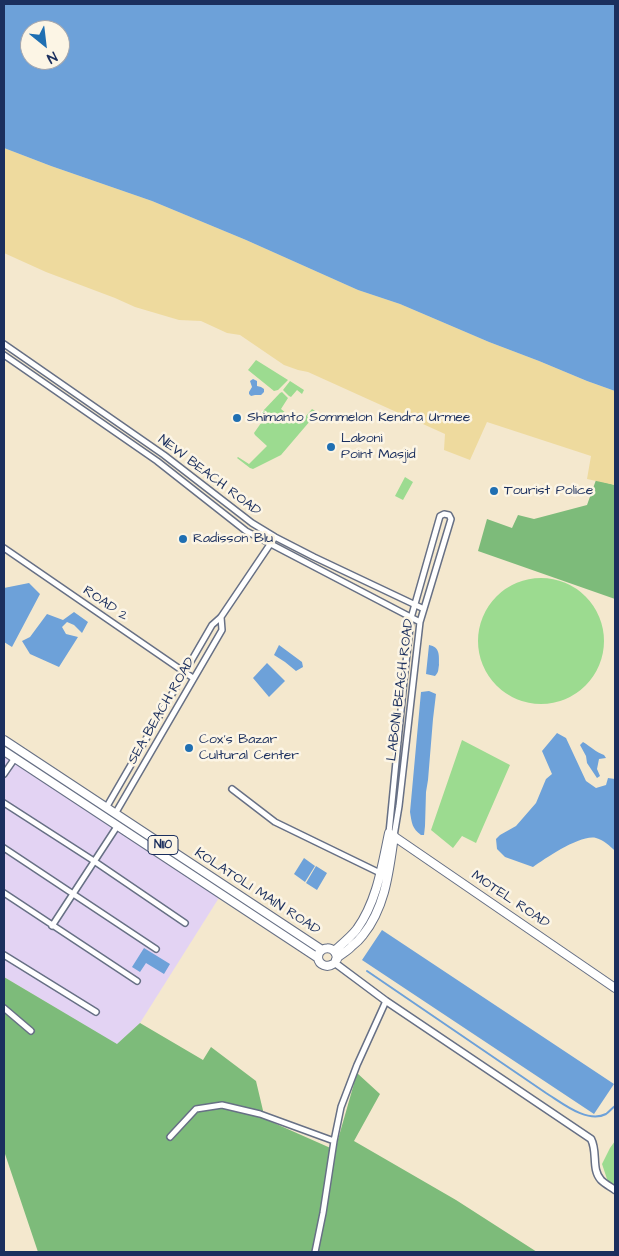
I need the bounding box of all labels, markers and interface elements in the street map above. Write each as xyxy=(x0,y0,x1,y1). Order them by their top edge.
north arrow xyxy=(20,20,70,70)
text: N xyxy=(43,46,60,68)
place label: Shimanto Sommelon Kendra Urmee xyxy=(247,410,470,426)
marker: Shimanto Sommelon Kendra Urmee xyxy=(231,412,243,424)
place label: Laboni Point Masjid xyxy=(341,431,416,464)
street label: NEW BEACH ROAD xyxy=(154,432,264,520)
marker: Laboni Point Masjid xyxy=(325,441,337,453)
place label: Tourist Police xyxy=(504,483,593,499)
marker: Tourist Police xyxy=(488,485,500,497)
place label: Radisson Blu xyxy=(193,531,273,547)
marker: Radisson Blu xyxy=(177,533,189,545)
street label: ROAD 2 xyxy=(79,583,131,625)
street label: LABONI BEACH ROAD xyxy=(384,618,418,762)
street label: SEA BEACH ROAD xyxy=(125,655,199,767)
place label: Cox's Bazar Cultural Center xyxy=(199,732,299,764)
marker: Cox's Bazar Cultural Center xyxy=(183,742,195,754)
road number: N110 xyxy=(148,836,178,854)
street label: KOLATOLI MAIN ROAD xyxy=(191,845,323,939)
street label: MOTEL ROAD xyxy=(468,868,552,932)

